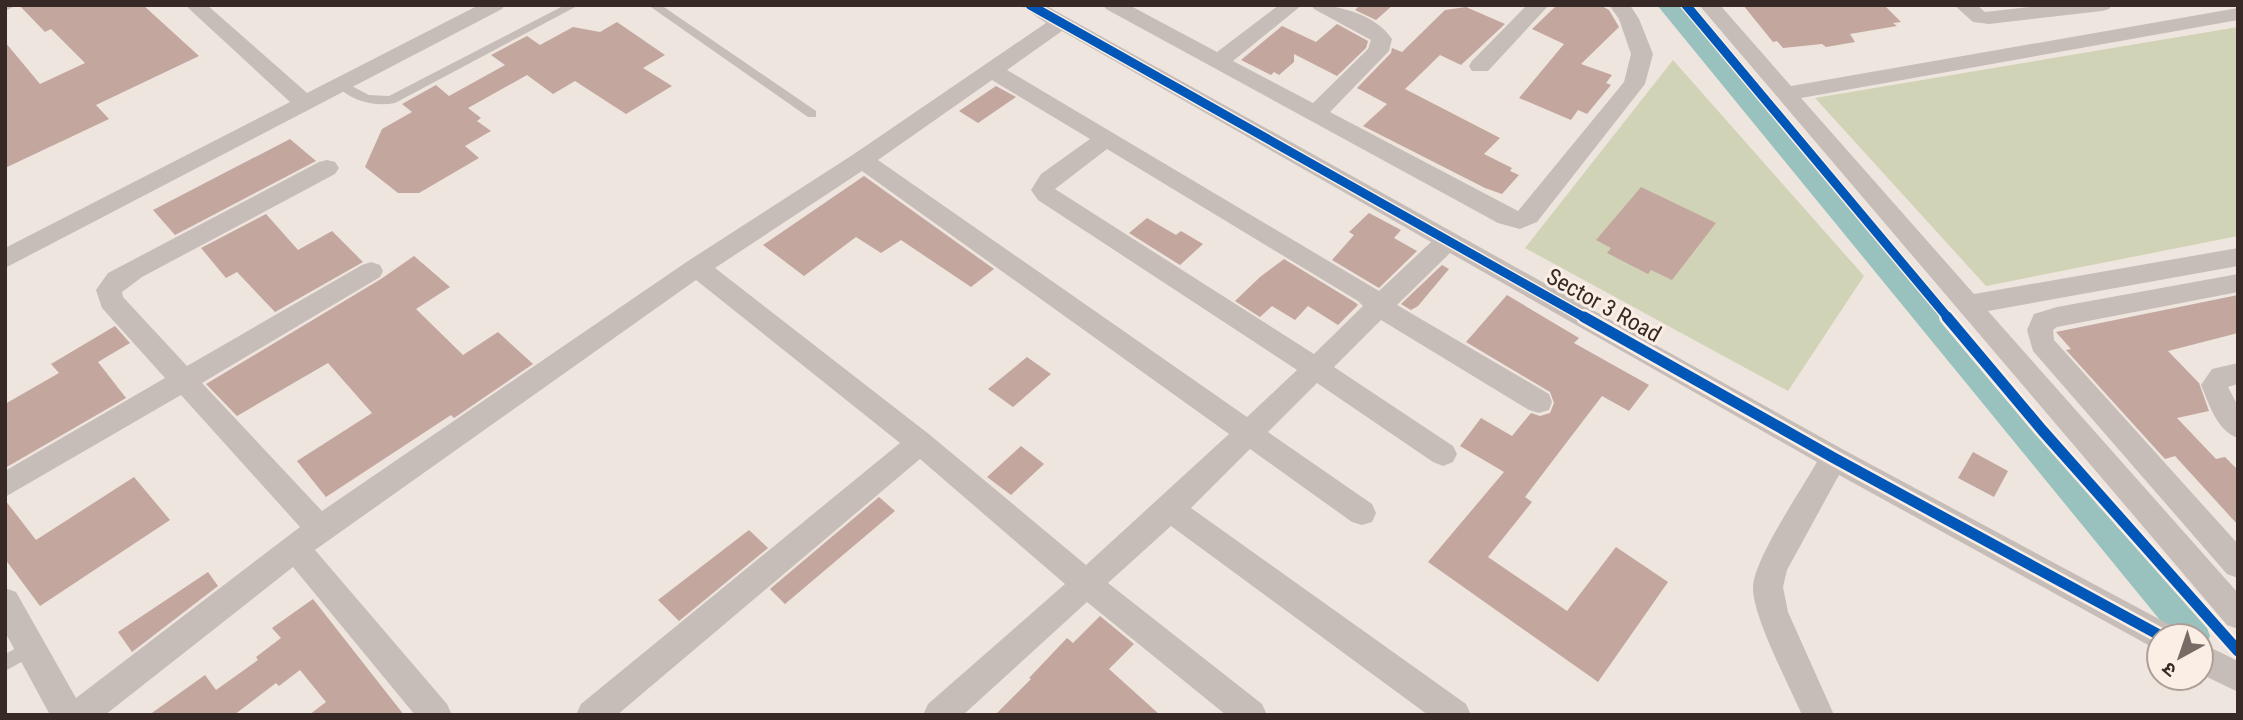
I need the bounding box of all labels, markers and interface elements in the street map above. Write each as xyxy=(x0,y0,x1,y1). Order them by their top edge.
street label: Sector 3 Road xyxy=(1542,263,1666,348)
north arrow xyxy=(2145,622,2215,692)
text: उ xyxy=(2157,657,2181,682)

